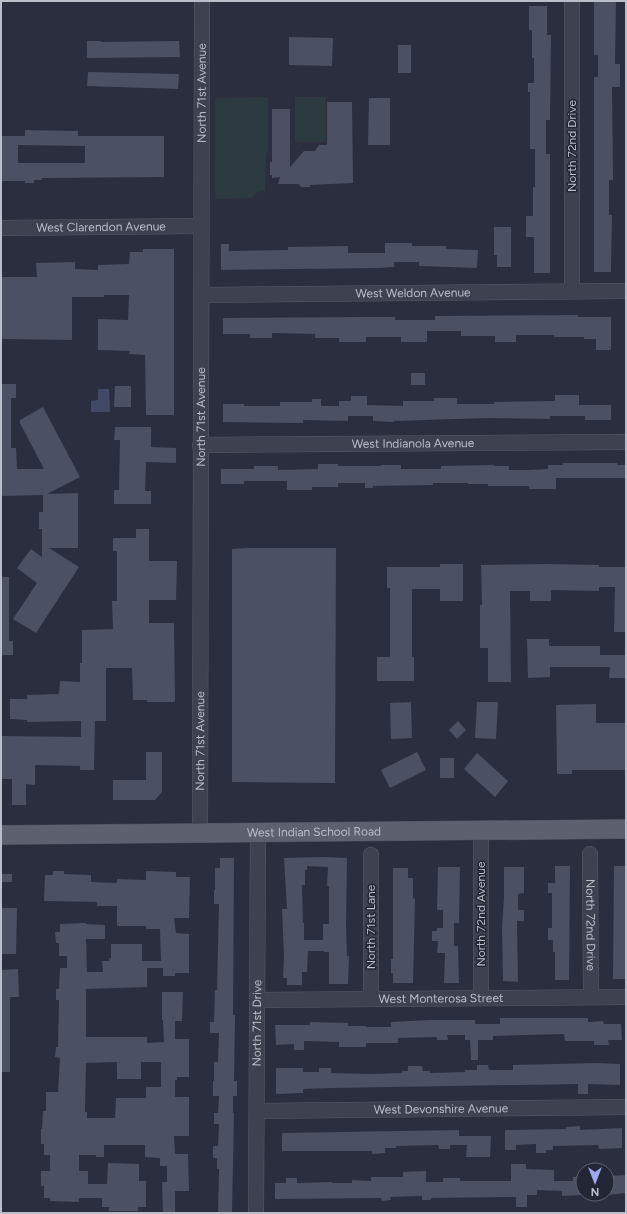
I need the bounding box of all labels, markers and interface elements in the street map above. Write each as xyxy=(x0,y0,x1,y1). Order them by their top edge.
street label: North 71st Avenue xyxy=(195,43,209,143)
street label: North 72nd Drive xyxy=(565,100,579,192)
street label: West Clarendon Avenue xyxy=(36,219,166,235)
street label: West Weldon Avenue xyxy=(355,285,471,301)
street label: North 71st Avenue xyxy=(194,367,208,467)
street label: West Indianola Avenue xyxy=(352,436,475,451)
street label: North 71st Avenue xyxy=(193,691,207,791)
street label: West Indian School Road xyxy=(247,824,381,840)
street label: North 72nd Avenue xyxy=(474,861,488,966)
street label: North 72nd Drive xyxy=(583,879,598,972)
street label: North 71st Lane xyxy=(364,884,378,969)
street label: North 71st Drive xyxy=(250,979,264,1066)
street label: West Monterosa Street xyxy=(378,991,504,1006)
street label: West Devonshire Avenue xyxy=(374,1101,509,1117)
north arrow xyxy=(575,1162,615,1202)
text: N xyxy=(591,1185,599,1198)

